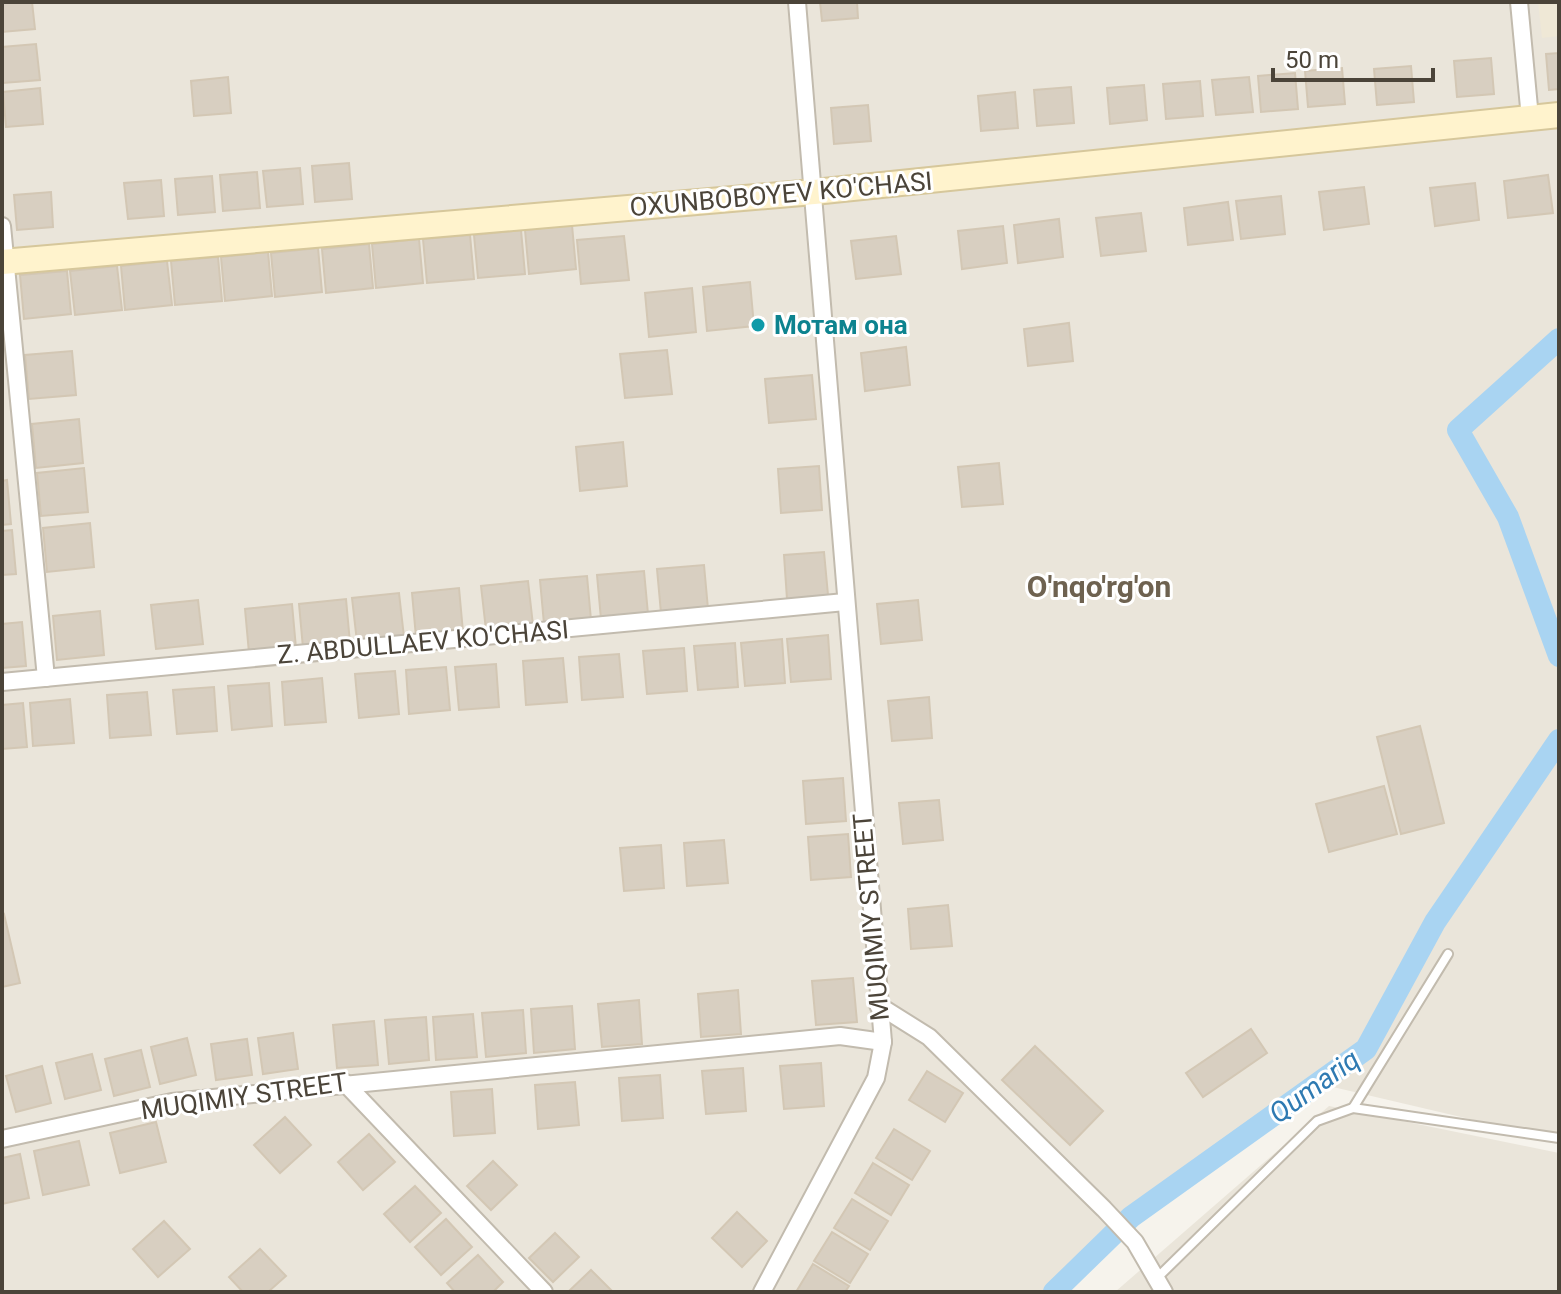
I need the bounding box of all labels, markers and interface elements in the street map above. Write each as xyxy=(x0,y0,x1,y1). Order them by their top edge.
scale bar xyxy=(1273,32,1433,82)
text: 50 m xyxy=(1285,46,1339,74)
street label: OXUNBOBOYEV KO'CHASI xyxy=(628,166,934,222)
place label: Мотам она xyxy=(774,310,908,340)
marker: Мотам она xyxy=(749,316,767,334)
district label: O'nqo'rg'on xyxy=(1027,569,1171,604)
street label: Z. ABDULLAEV KO'CHASI xyxy=(276,614,570,670)
street label: MUQIMIY STREET xyxy=(847,812,895,1022)
water label: Qumariq xyxy=(1263,1043,1366,1130)
street label: MUQIMIY STREET xyxy=(139,1067,349,1125)

